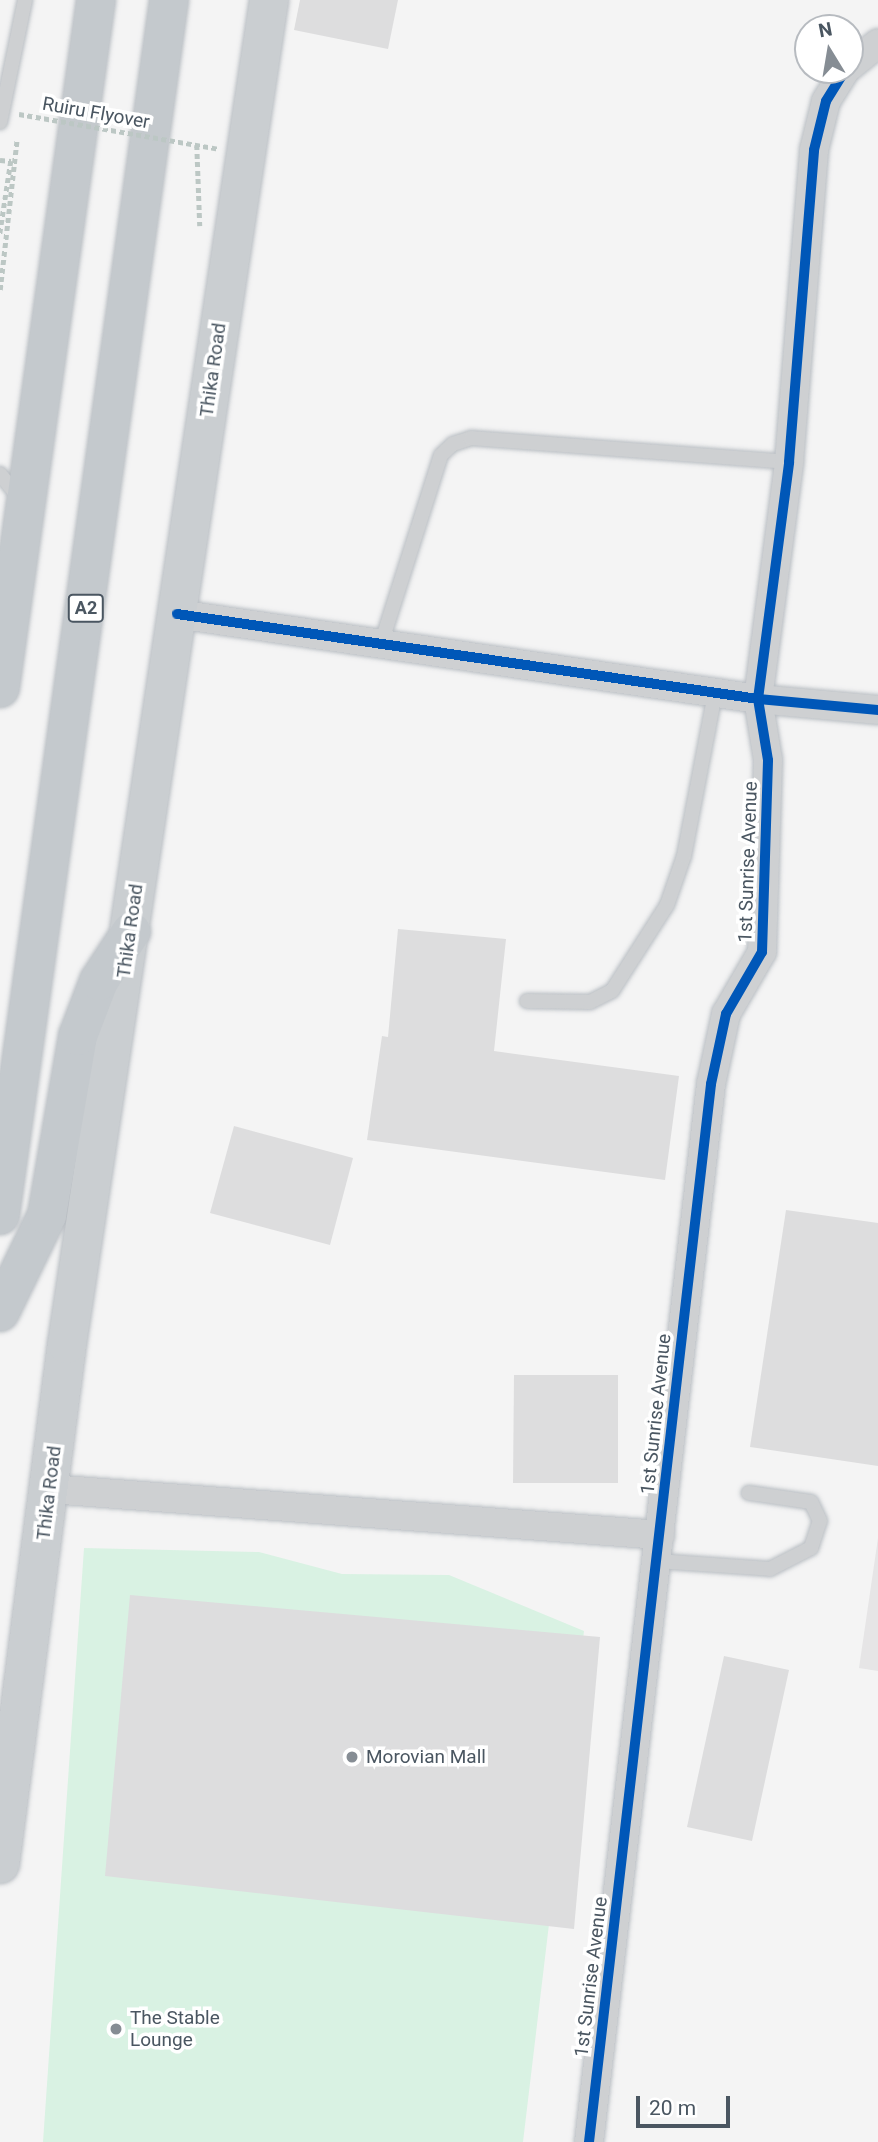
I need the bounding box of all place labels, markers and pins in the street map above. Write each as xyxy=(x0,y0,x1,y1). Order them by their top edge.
place label: Morovian Mall xyxy=(366,1746,486,1768)
marker: Morovian Mall xyxy=(344,1749,360,1765)
place label: The Stable Lounge xyxy=(130,2007,220,2051)
marker: The Stable Lounge xyxy=(108,2021,124,2037)

